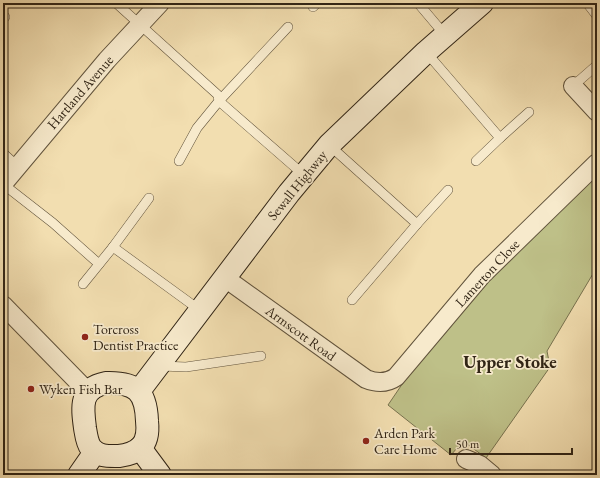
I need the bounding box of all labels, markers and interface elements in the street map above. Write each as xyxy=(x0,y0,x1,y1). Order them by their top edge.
street label: Hartland Avenue xyxy=(43,51,117,133)
street label: Sewall Highway xyxy=(263,146,331,224)
street label: Lamerton Close xyxy=(451,235,523,311)
street label: Armscott Road xyxy=(261,301,341,365)
place label: Torcross Dentist Practice xyxy=(93,320,179,354)
marker: Torcross Dentist Practice xyxy=(80,332,90,342)
district label: Upper Stoke xyxy=(463,350,557,373)
place label: Wyken Fish Bar xyxy=(39,380,123,398)
marker: Wyken Fish Bar xyxy=(26,384,36,394)
place label: Arden Park Care Home xyxy=(373,424,438,458)
scale bar xyxy=(450,430,572,456)
marker: Arden Park Care Home xyxy=(361,436,371,446)
text: 50 m xyxy=(456,436,480,452)

